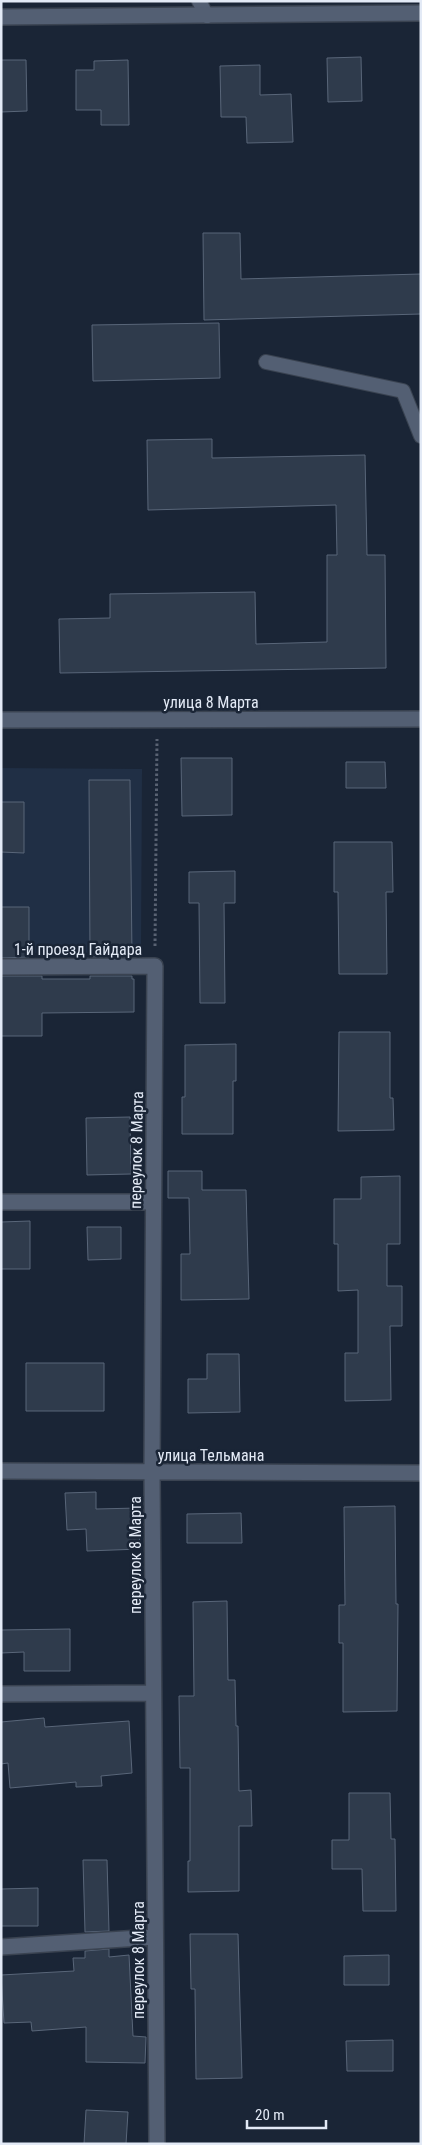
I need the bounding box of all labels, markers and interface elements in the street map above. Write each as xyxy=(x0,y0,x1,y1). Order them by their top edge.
street label: улица 8 Марта xyxy=(163,693,259,712)
street label: 1-й проезд Гайдара xyxy=(14,940,142,959)
street label: переулок 8 Марта xyxy=(126,1091,147,1209)
street label: улица Тельмана xyxy=(158,1446,264,1465)
street label: переулок 8 Марта xyxy=(126,1496,145,1614)
street label: переулок 8 Марта xyxy=(129,1901,148,2019)
scale bar xyxy=(247,2098,326,2130)
text: 20 m xyxy=(255,2106,285,2124)

